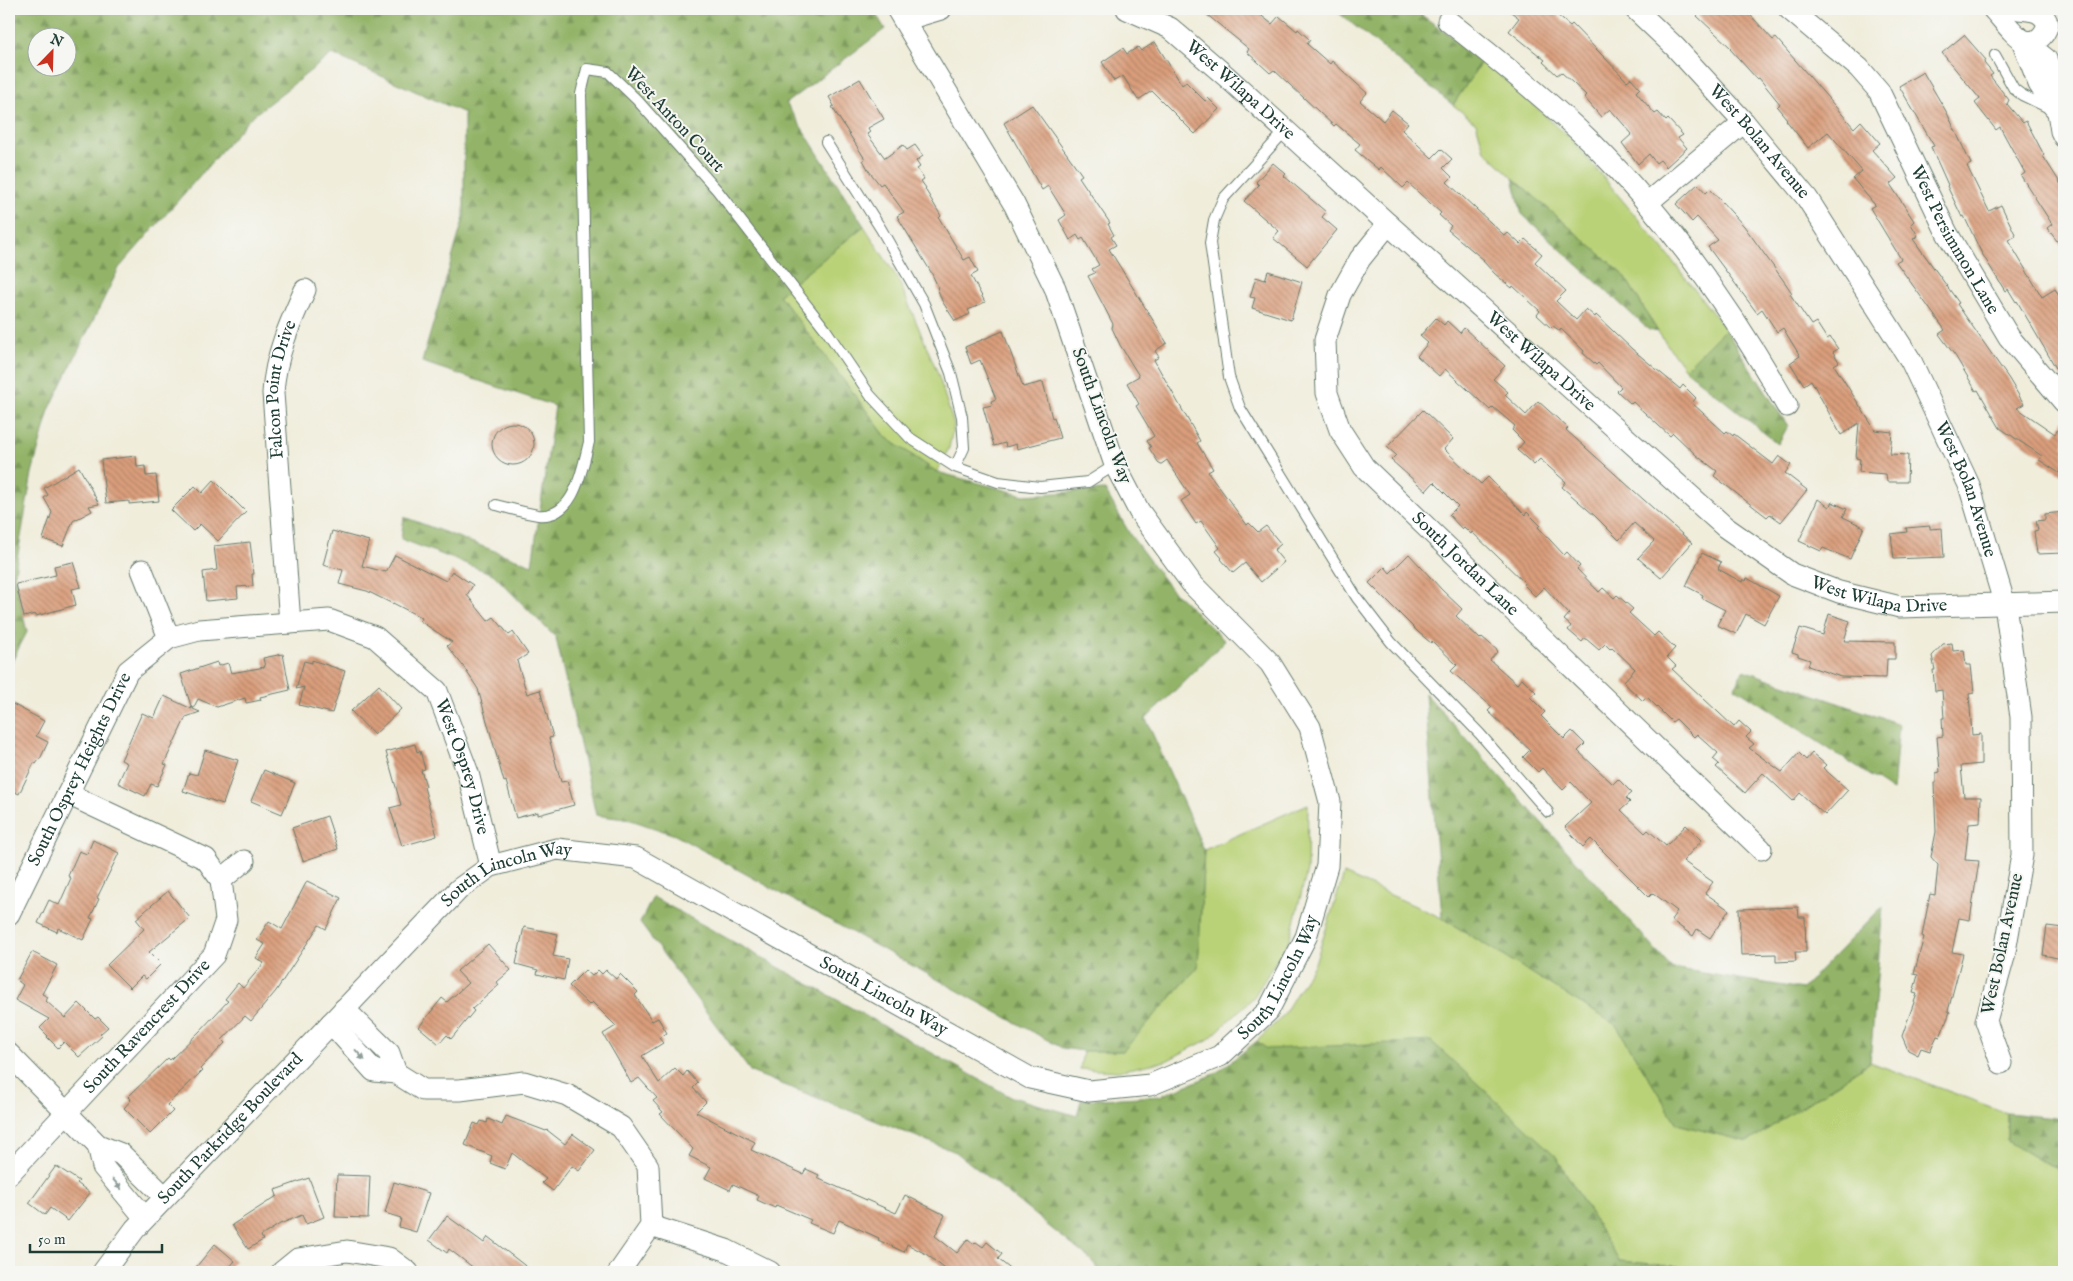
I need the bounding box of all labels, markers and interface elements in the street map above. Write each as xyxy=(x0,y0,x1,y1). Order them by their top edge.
north arrow xyxy=(28,28,78,78)
text: N xyxy=(47,30,66,52)
street label: West Wilapa Drive xyxy=(1181,35,1300,145)
street label: West Anton Court xyxy=(619,62,729,178)
street label: West Bolan Avenue xyxy=(1704,80,1815,204)
street label: West Persimmon Lane xyxy=(1905,162,2004,319)
street label: West Wilapa Drive xyxy=(1482,307,1600,417)
street label: Falcon Point Drive xyxy=(261,317,302,460)
street label: South Lincoln Way xyxy=(1066,345,1136,487)
street label: West Bolan Avenue xyxy=(1929,418,2002,560)
street label: South Jordan Lane xyxy=(1406,507,1524,621)
street label: West Wilapa Drive xyxy=(1808,571,1948,619)
street label: South Osprey Heights Drive xyxy=(23,669,137,870)
street label: West Osprey Drive xyxy=(430,696,494,837)
street label: South Lincoln Way xyxy=(436,837,573,912)
street label: West Bolan Avenue xyxy=(1977,871,2029,1017)
street label: South Lincoln Way xyxy=(1233,912,1324,1045)
street label: South Lincoln Way xyxy=(815,951,952,1041)
street label: South Ravencrest Drive xyxy=(79,954,216,1099)
street label: South Parkridge Boulevard xyxy=(153,1048,308,1210)
one-way arrow xyxy=(354,1049,366,1061)
one-way arrow xyxy=(111,1178,122,1190)
scale bar xyxy=(30,1221,162,1253)
text: 50 m xyxy=(38,1230,66,1249)

